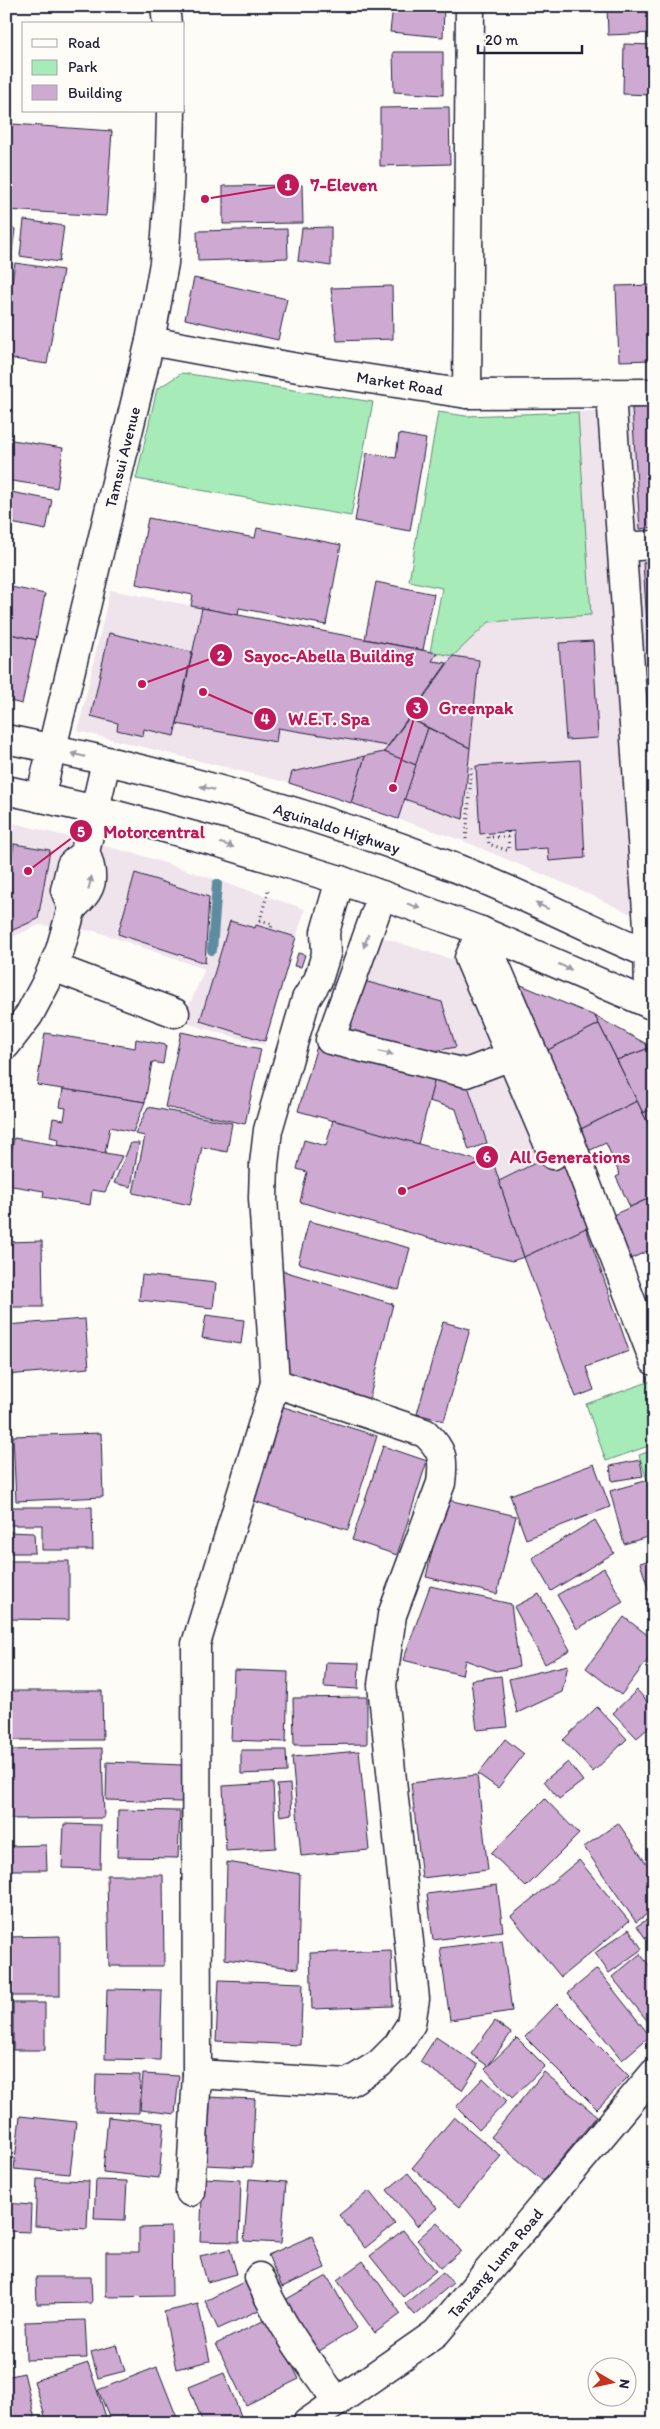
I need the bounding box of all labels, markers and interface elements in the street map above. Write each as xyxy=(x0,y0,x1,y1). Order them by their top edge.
legend xyxy=(22,22,185,112)
scale bar xyxy=(478,22,581,54)
text: 20 m xyxy=(485,31,519,49)
text: Road xyxy=(68,34,101,52)
text: Park xyxy=(68,58,98,76)
text: Building xyxy=(68,84,122,102)
callout: 7-Eleven xyxy=(275,169,387,202)
text: 7-Eleven xyxy=(310,174,378,196)
text: 1 xyxy=(285,176,292,194)
street label: Market Road xyxy=(355,367,445,400)
street label: Tamsui Avenue xyxy=(101,404,144,510)
callout: Sayoc-Abella Building xyxy=(208,639,424,672)
text: Sayoc-Abella Building xyxy=(244,645,415,667)
text: 2 xyxy=(217,647,225,665)
callout: Greenpak xyxy=(404,692,524,725)
text: Greenpak xyxy=(439,697,514,719)
text: 3 xyxy=(413,699,421,717)
callout: W.E.T. Spa xyxy=(253,702,379,735)
text: W.E.T. Spa xyxy=(288,708,371,730)
text: 4 xyxy=(260,710,270,728)
one-way arrow xyxy=(71,751,86,759)
one-way arrow xyxy=(200,784,215,792)
street label: Aguinaldo Highway xyxy=(271,799,403,858)
callout: Motorcentral xyxy=(68,815,215,848)
text: Motorcentral xyxy=(103,821,206,843)
text: 5 xyxy=(77,823,85,841)
one-way arrow xyxy=(219,841,234,849)
one-way arrow xyxy=(86,875,94,890)
one-way arrow xyxy=(535,901,549,909)
one-way arrow xyxy=(407,902,422,910)
one-way arrow xyxy=(362,933,369,948)
one-way arrow xyxy=(558,963,572,971)
one-way arrow xyxy=(378,1049,393,1057)
callout: All Generations xyxy=(475,1140,640,1173)
text: All Generations xyxy=(509,1146,630,1168)
text: 6 xyxy=(483,1148,491,1166)
street label: Tanzang Luma Road xyxy=(444,2204,547,2322)
north arrow xyxy=(588,2356,638,2406)
text: N xyxy=(615,2378,633,2390)

